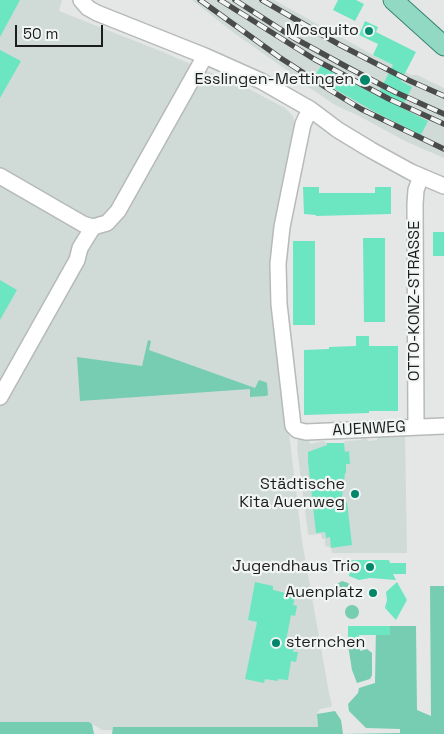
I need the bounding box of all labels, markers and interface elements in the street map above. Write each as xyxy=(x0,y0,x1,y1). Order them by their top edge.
scale bar xyxy=(18,15,105,47)
place label: Mosquito xyxy=(286,21,359,41)
text: 50 m xyxy=(23,24,58,43)
marker: Mosquito xyxy=(363,25,375,37)
place label: Esslingen-Mettingen xyxy=(195,70,354,90)
marker: Esslingen-Mettingen xyxy=(358,73,372,87)
street label: OTTO-KONZ-STRASSE xyxy=(405,221,425,381)
street label: AUENWEG xyxy=(332,417,406,441)
place label: Städtische Kita Auenweg xyxy=(239,475,345,513)
marker: Städtische Kita Auenweg xyxy=(349,488,361,500)
place label: Jugendhaus Trio xyxy=(232,557,360,577)
marker: Jugendhaus Trio xyxy=(364,561,376,573)
place label: Auenplatz xyxy=(285,583,363,603)
marker: Auenplatz xyxy=(367,587,379,599)
place label: sternchen xyxy=(286,633,365,653)
marker: sternchen xyxy=(270,637,282,649)

